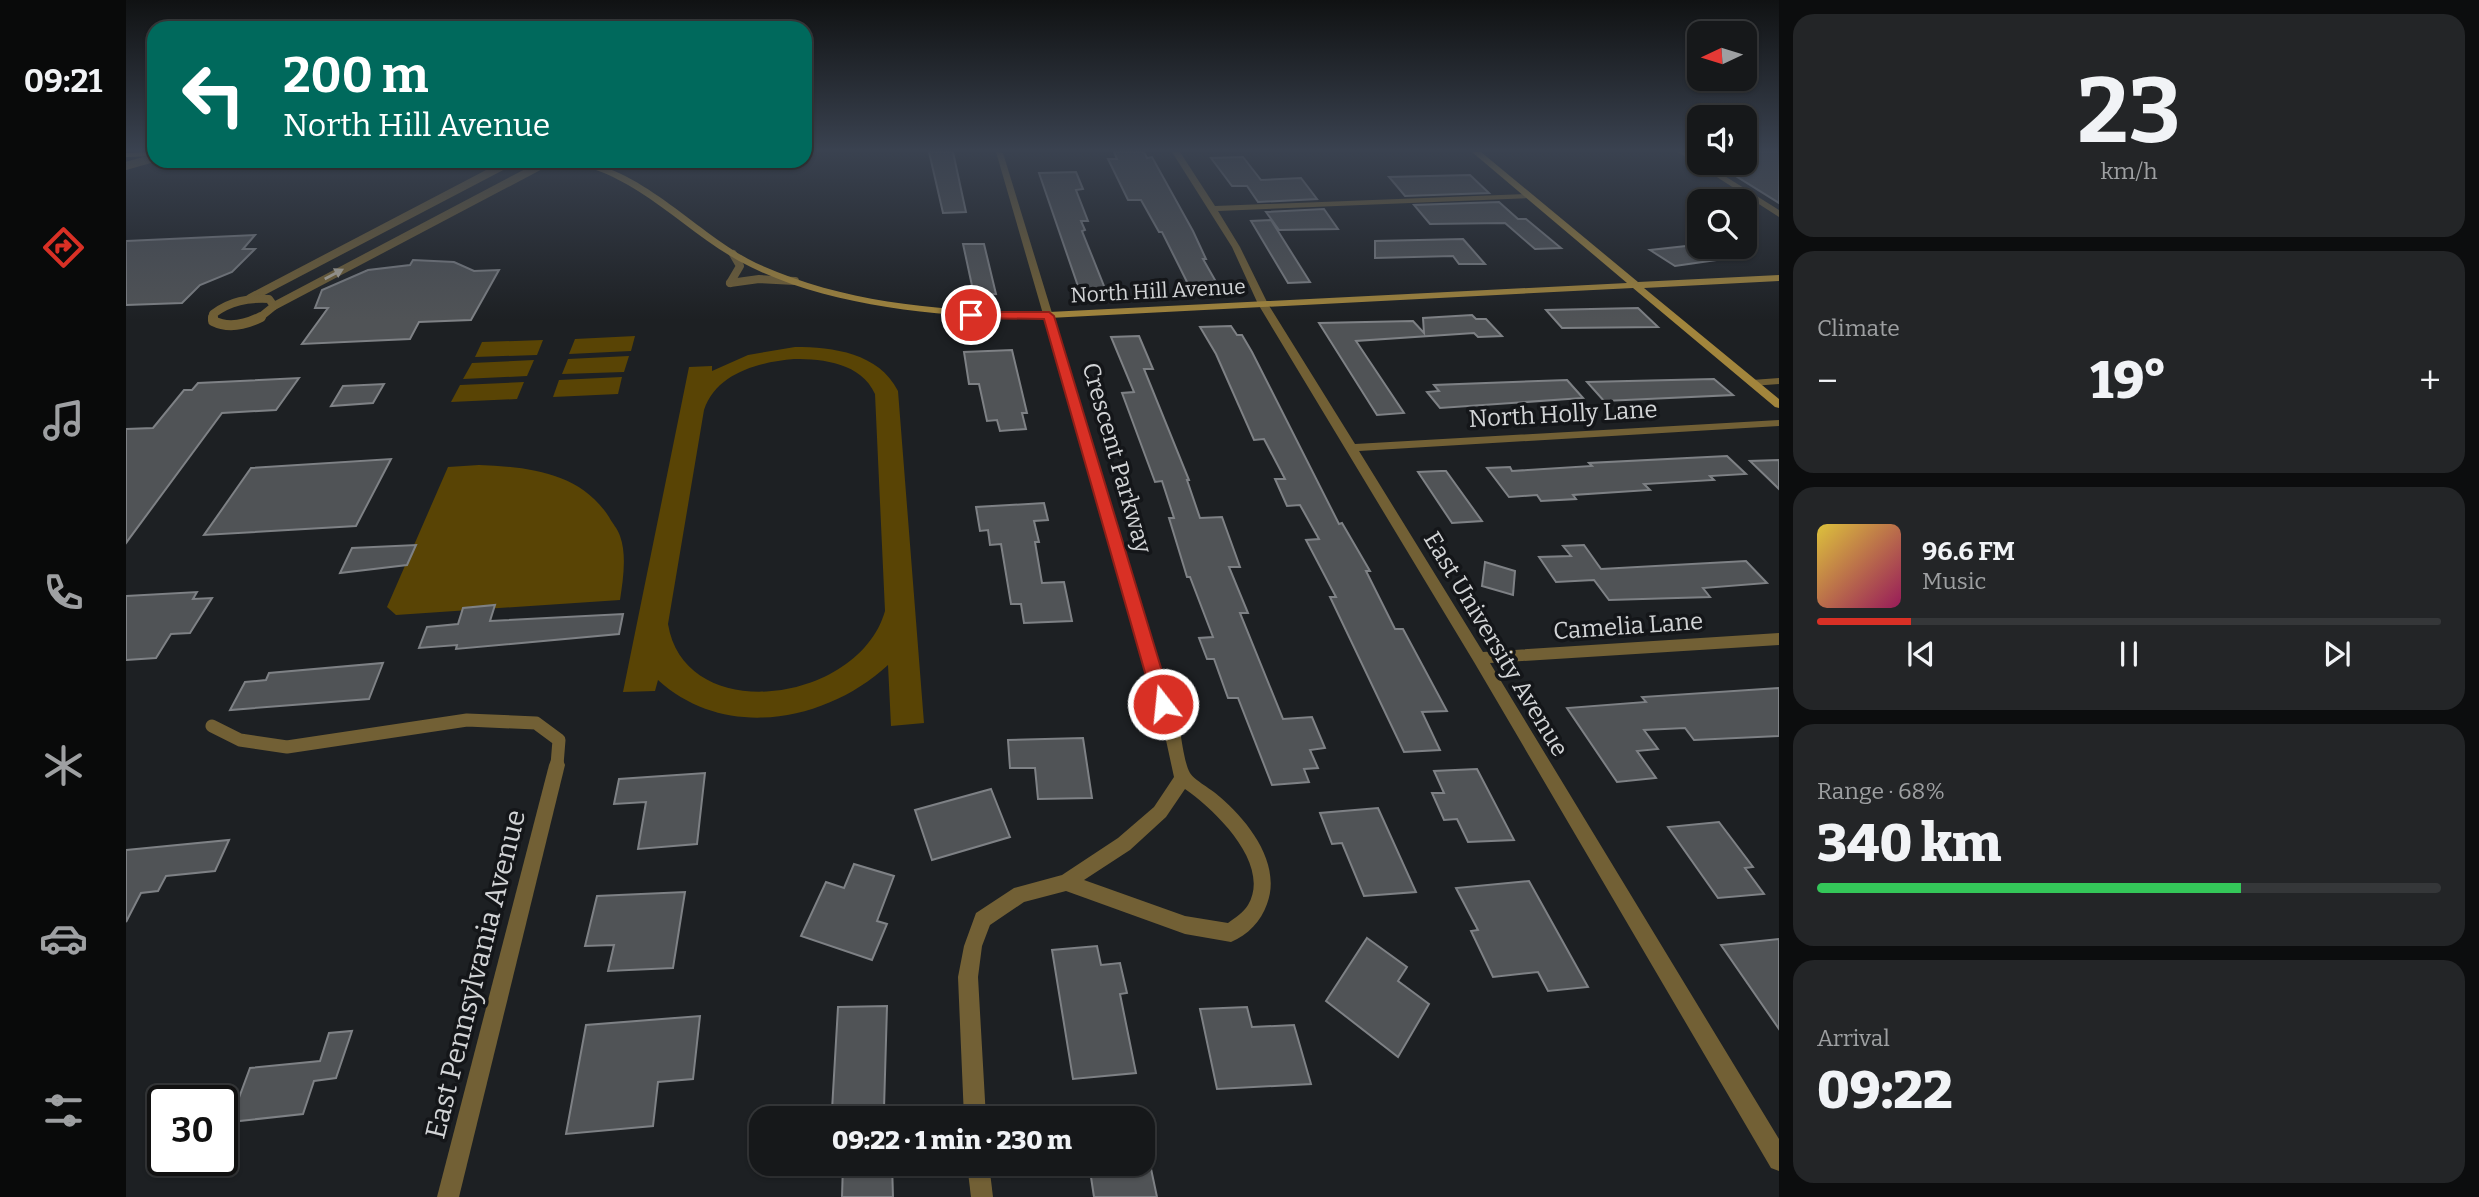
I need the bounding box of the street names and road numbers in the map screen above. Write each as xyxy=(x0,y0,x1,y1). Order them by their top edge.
street label: North Hill Avenue xyxy=(1070,273,1246,309)
street label: Crescent Parkway xyxy=(1076,359,1158,557)
street label: North Holly Lane xyxy=(1468,395,1658,433)
street label: East University Avenue xyxy=(1418,527,1574,761)
street label: Camelia Lane xyxy=(1552,607,1704,645)
street label: East Pennsylvania Avenue xyxy=(419,806,532,1142)

